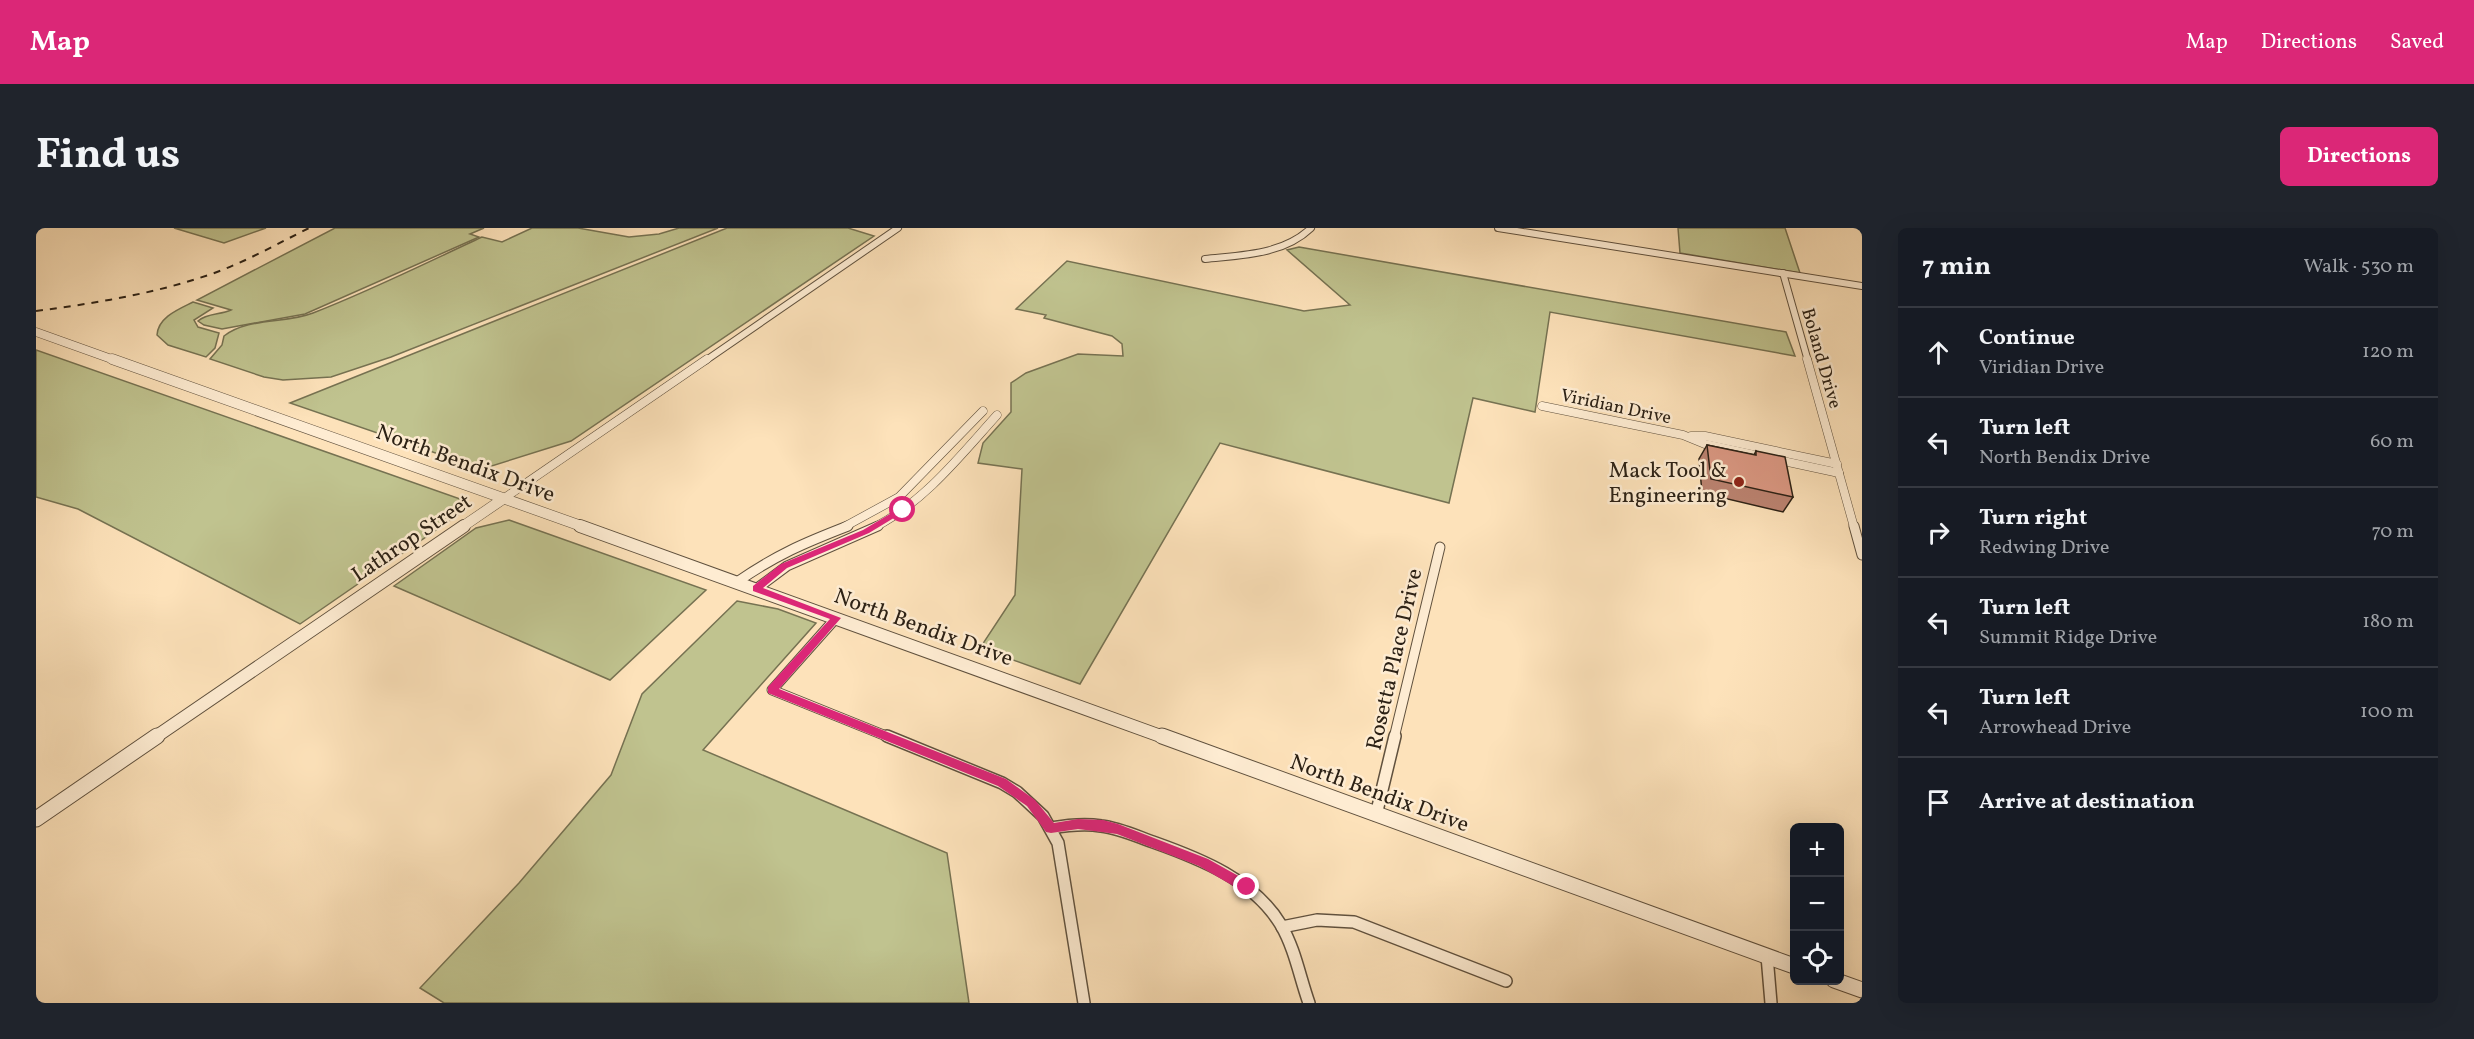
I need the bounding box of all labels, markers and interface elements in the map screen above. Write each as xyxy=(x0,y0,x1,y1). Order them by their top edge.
text: Map xyxy=(30,23,90,62)
text: Map xyxy=(2186,28,2228,57)
text: Directions xyxy=(2261,28,2357,57)
text: Saved xyxy=(2390,28,2444,57)
text: Find us xyxy=(36,127,180,186)
button: Directions xyxy=(2280,127,2438,186)
text: 7 min xyxy=(1922,249,1991,285)
text: Walk · 530 m xyxy=(2303,253,2414,281)
street label: Boland Drive xyxy=(1794,305,1847,412)
text: Continue xyxy=(1979,323,2075,354)
icon: ahead xyxy=(1922,336,1955,369)
text: 120 m xyxy=(2362,338,2414,366)
text: Viridian Drive xyxy=(1979,354,2104,382)
street label: Viridian Drive xyxy=(1558,384,1673,431)
text: Turn left xyxy=(1979,413,2070,444)
street label: North Bendix Drive xyxy=(371,418,559,511)
icon: left xyxy=(1922,426,1955,459)
text: 60 m xyxy=(2370,428,2414,456)
text: North Bendix Drive xyxy=(1979,444,2150,472)
place label: Mack Tool & Engineering xyxy=(1609,456,1727,512)
marker: Mack Tool & Engineering xyxy=(1732,475,1746,489)
street label: Lathrop Street xyxy=(346,487,479,591)
route start xyxy=(889,496,915,522)
text: Turn right xyxy=(1979,503,2087,534)
icon: right xyxy=(1922,516,1955,549)
text: 70 m xyxy=(2371,518,2414,546)
text: Redwing Drive xyxy=(1979,534,2110,562)
street label: Rosetta Place Drive xyxy=(1359,566,1431,753)
street label: North Bendix Drive xyxy=(829,582,1017,675)
text: Turn left xyxy=(1979,593,2070,624)
icon: left xyxy=(1922,606,1955,639)
text: 180 m xyxy=(2362,608,2414,636)
text: Summit Ridge Drive xyxy=(1979,624,2157,652)
text: Turn left xyxy=(1979,683,2070,714)
icon: left xyxy=(1922,696,1955,729)
text: 100 m xyxy=(2360,698,2414,726)
text: Arrowhead Drive xyxy=(1979,714,2131,742)
street label: North Bendix Drive xyxy=(1285,748,1473,841)
icon: arrive xyxy=(1922,786,1955,819)
text: Arrive at destination xyxy=(1979,787,2195,818)
map controls xyxy=(1790,823,1844,985)
button: + xyxy=(1790,823,1844,877)
route end xyxy=(1233,873,1259,899)
button: − xyxy=(1790,877,1844,931)
button: locate xyxy=(1790,931,1844,985)

